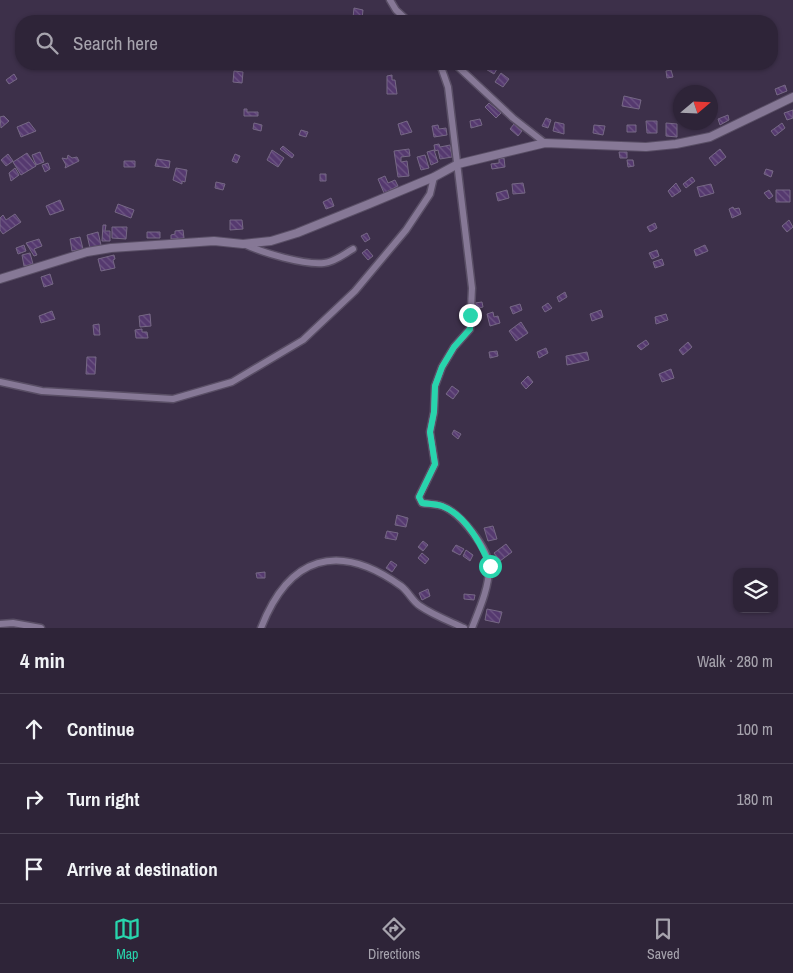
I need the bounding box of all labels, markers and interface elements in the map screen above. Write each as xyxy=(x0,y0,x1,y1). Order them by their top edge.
search box xyxy=(15,15,778,70)
icon: search xyxy=(33,29,61,57)
text: Search here xyxy=(73,30,158,56)
north arrow xyxy=(673,85,718,130)
route end xyxy=(459,304,482,327)
route start xyxy=(479,555,502,578)
map controls xyxy=(733,568,778,613)
button: layers xyxy=(733,568,778,613)
text: 4 min xyxy=(20,646,65,675)
text: Walk · 280 m xyxy=(697,650,773,672)
icon: ahead xyxy=(20,715,48,743)
text: Continue xyxy=(67,716,135,742)
text: 100 m xyxy=(737,718,773,740)
icon: right xyxy=(20,785,48,813)
text: Turn right xyxy=(67,786,139,812)
text: 180 m xyxy=(737,788,773,810)
icon: arrive xyxy=(20,855,48,883)
text: Arrive at destination xyxy=(67,856,218,882)
tab: Map xyxy=(113,915,141,963)
tab: Directions xyxy=(368,915,420,963)
tab: Saved xyxy=(647,915,680,963)

